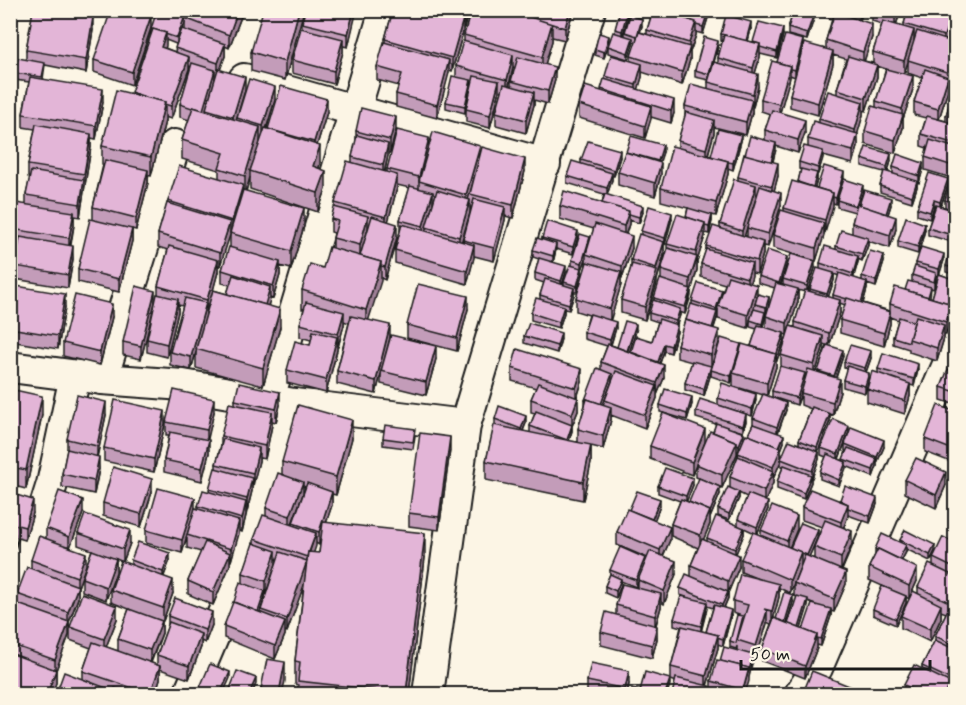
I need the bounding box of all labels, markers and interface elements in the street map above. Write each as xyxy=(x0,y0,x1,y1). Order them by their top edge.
scale bar xyxy=(741,633,930,671)
text: 50 m xyxy=(750,643,790,667)

